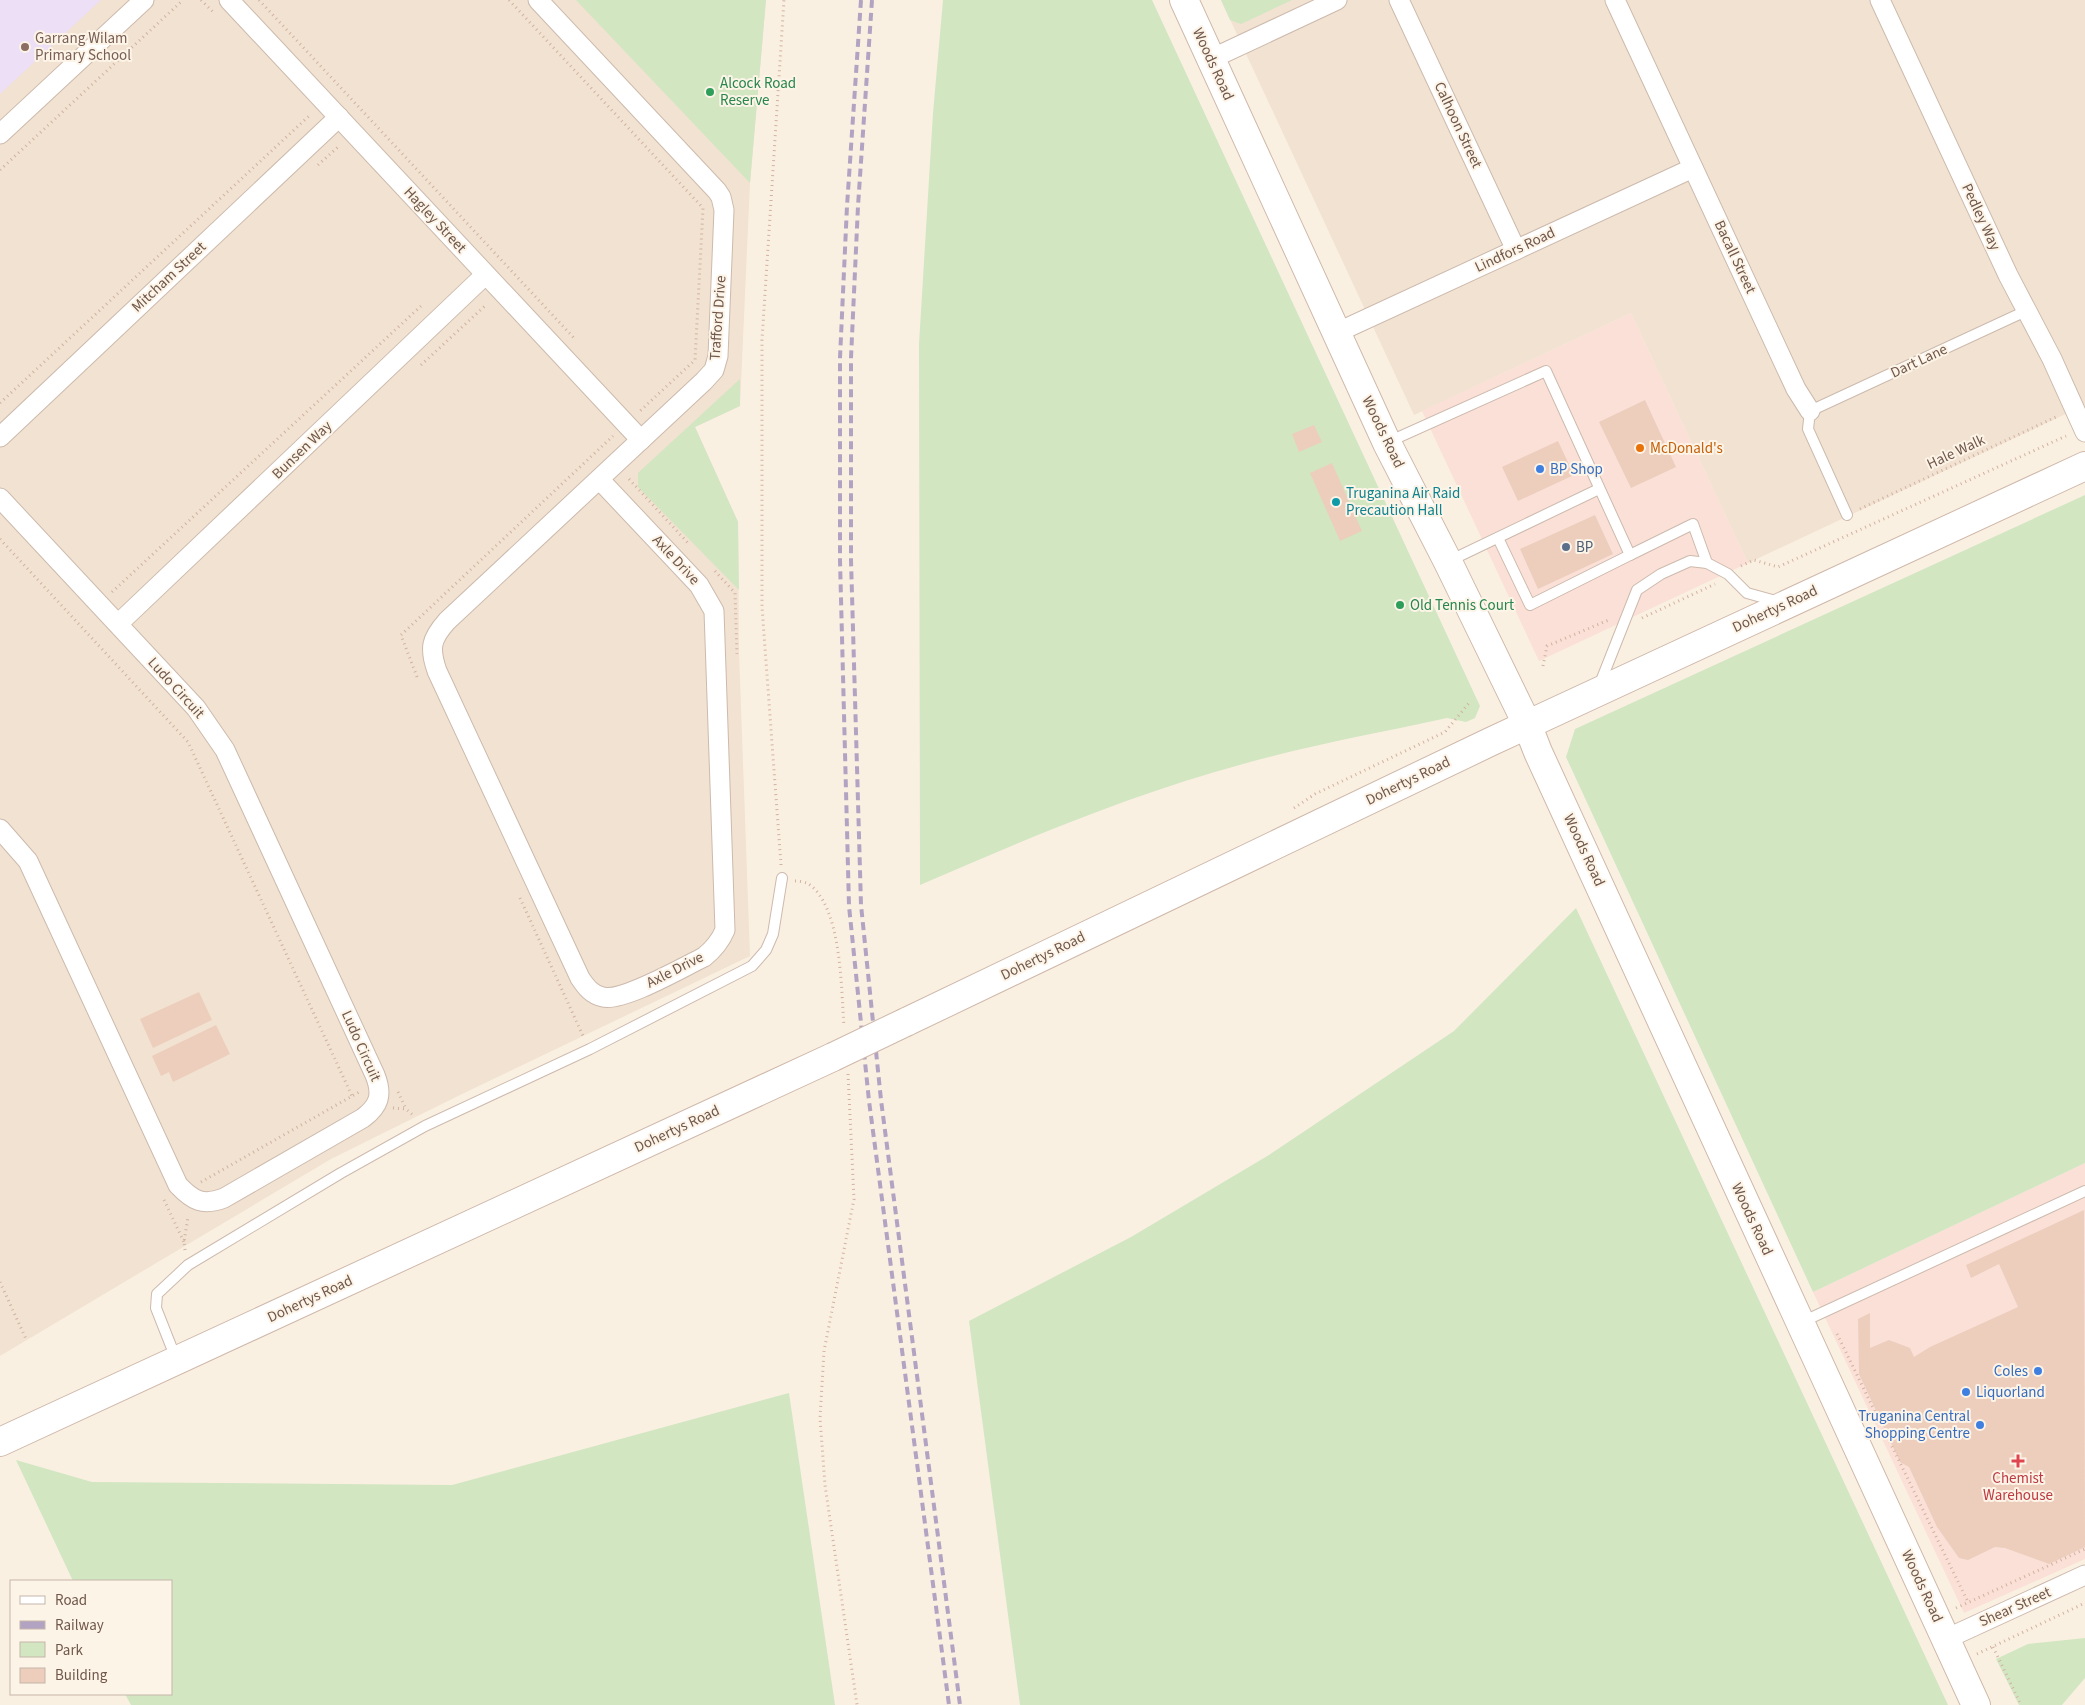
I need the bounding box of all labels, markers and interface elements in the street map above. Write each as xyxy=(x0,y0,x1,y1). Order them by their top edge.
street label: Woods Road xyxy=(1187,24,1239,104)
place label: Garrang Wilam Primary School xyxy=(35,28,131,66)
marker: Garrang Wilam Primary School xyxy=(19,41,31,53)
place label: Alcock Road Reserve xyxy=(720,73,796,111)
street label: Calhoon Street xyxy=(1429,78,1487,172)
marker: Alcock Road Reserve xyxy=(704,86,716,98)
street label: Pedley Way xyxy=(1956,180,2006,254)
street label: Hagley Street xyxy=(399,182,471,258)
street label: Bacall Street xyxy=(1709,217,1761,297)
street label: Lindfors Road xyxy=(1471,222,1559,278)
street label: Mitcham Street xyxy=(127,237,211,317)
street label: Trafford Drive xyxy=(705,275,731,361)
street label: Dart Lane xyxy=(1887,339,1951,383)
street label: Woods Road xyxy=(1356,392,1410,472)
street label: Bunsen Way xyxy=(267,416,337,484)
street label: Hale Walk xyxy=(1923,429,1989,475)
place label: McDonald's xyxy=(1650,438,1723,459)
marker: McDonald's xyxy=(1634,442,1646,454)
place label: BP Shop xyxy=(1550,459,1603,480)
marker: BP Shop xyxy=(1534,463,1546,475)
place label: Truganina Air Raid Precaution Hall xyxy=(1346,483,1460,521)
marker: Truganina Air Raid Precaution Hall xyxy=(1330,496,1342,508)
street label: Axle Drive xyxy=(647,530,705,590)
place label: BP xyxy=(1576,537,1593,558)
marker: BP xyxy=(1560,541,1572,553)
street label: Dohertys Road xyxy=(1729,580,1821,638)
place label: Old Tennis Court xyxy=(1410,595,1514,616)
marker: Old Tennis Court xyxy=(1394,599,1406,611)
street label: Ludo Circuit xyxy=(143,653,209,723)
street label: Dohertys Road xyxy=(1362,751,1454,811)
street label: Woods Road xyxy=(1558,810,1610,890)
street label: Dohertys Road xyxy=(997,926,1089,986)
street label: Axle Drive xyxy=(643,947,707,993)
street label: Ludo Circuit xyxy=(336,1007,386,1085)
street label: Dohertys Road xyxy=(631,1100,723,1158)
street label: Woods Road xyxy=(1726,1179,1778,1259)
street label: Dohertys Road xyxy=(264,1270,356,1328)
place label: Coles xyxy=(1994,1361,2028,1382)
marker: Coles xyxy=(2032,1365,2044,1377)
place label: Liquorland xyxy=(1976,1382,2045,1403)
marker: Liquorland xyxy=(1960,1386,1972,1398)
place label: Truganina Central Shopping Centre xyxy=(1858,1406,1970,1444)
marker: Truganina Central Shopping Centre xyxy=(1974,1419,1986,1431)
marker: Chemist Warehouse xyxy=(2012,1455,2024,1467)
place label: Chemist Warehouse xyxy=(1983,1468,2053,1506)
street label: Woods Road xyxy=(1896,1546,1948,1626)
legend xyxy=(10,1580,172,1695)
street label: Shear Street xyxy=(1976,1582,2054,1632)
text: Road xyxy=(55,1590,87,1611)
text: Railway xyxy=(55,1615,104,1636)
text: Park xyxy=(55,1640,84,1661)
text: Building xyxy=(55,1665,108,1686)

